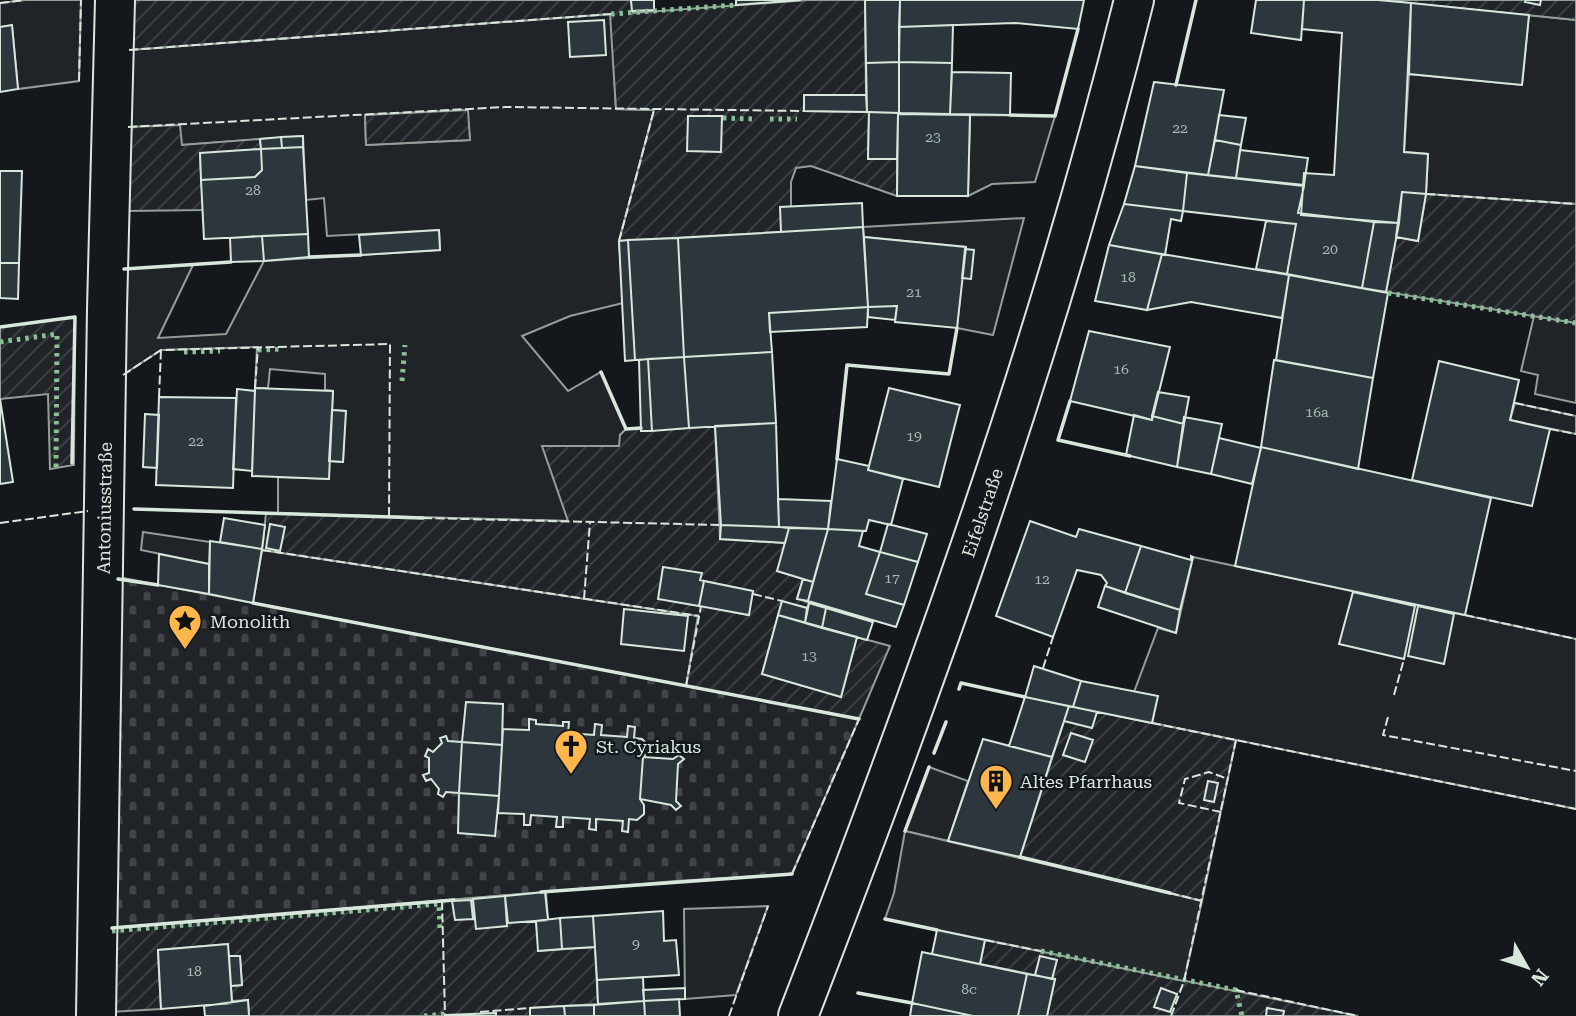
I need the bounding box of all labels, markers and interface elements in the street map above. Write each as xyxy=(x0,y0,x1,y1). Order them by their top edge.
house number: 22 xyxy=(1172,120,1188,136)
house number: 23 xyxy=(925,129,941,145)
house number: 28 xyxy=(245,182,261,198)
house number: 20 xyxy=(1322,241,1338,257)
house number: 18 xyxy=(1120,269,1136,285)
house number: 21 xyxy=(906,284,922,300)
house number: 16 xyxy=(1113,361,1129,377)
house number: 16a xyxy=(1305,404,1329,420)
house number: 19 xyxy=(906,428,922,444)
house number: 22 xyxy=(188,433,204,449)
street label: Antoniusstraße xyxy=(92,442,115,574)
street label: Eifelstraße xyxy=(957,465,1007,560)
house number: 17 xyxy=(884,570,900,586)
house number: 12 xyxy=(1034,571,1050,587)
place icon: Monolith xyxy=(166,602,204,651)
place label: Monolith xyxy=(210,611,291,632)
house number: 13 xyxy=(801,648,817,664)
church icon: St. Cyriakus xyxy=(552,727,590,776)
place label: St. Cyriakus xyxy=(596,736,701,757)
building icon: Altes Pfarrhaus xyxy=(977,762,1015,811)
place label: Altes Pfarrhaus xyxy=(1020,771,1152,792)
north arrow xyxy=(1492,932,1562,1002)
house number: 9 xyxy=(632,936,640,952)
house number: 18 xyxy=(186,963,202,979)
text: N xyxy=(1526,964,1553,991)
house number: 8c xyxy=(961,981,977,997)

